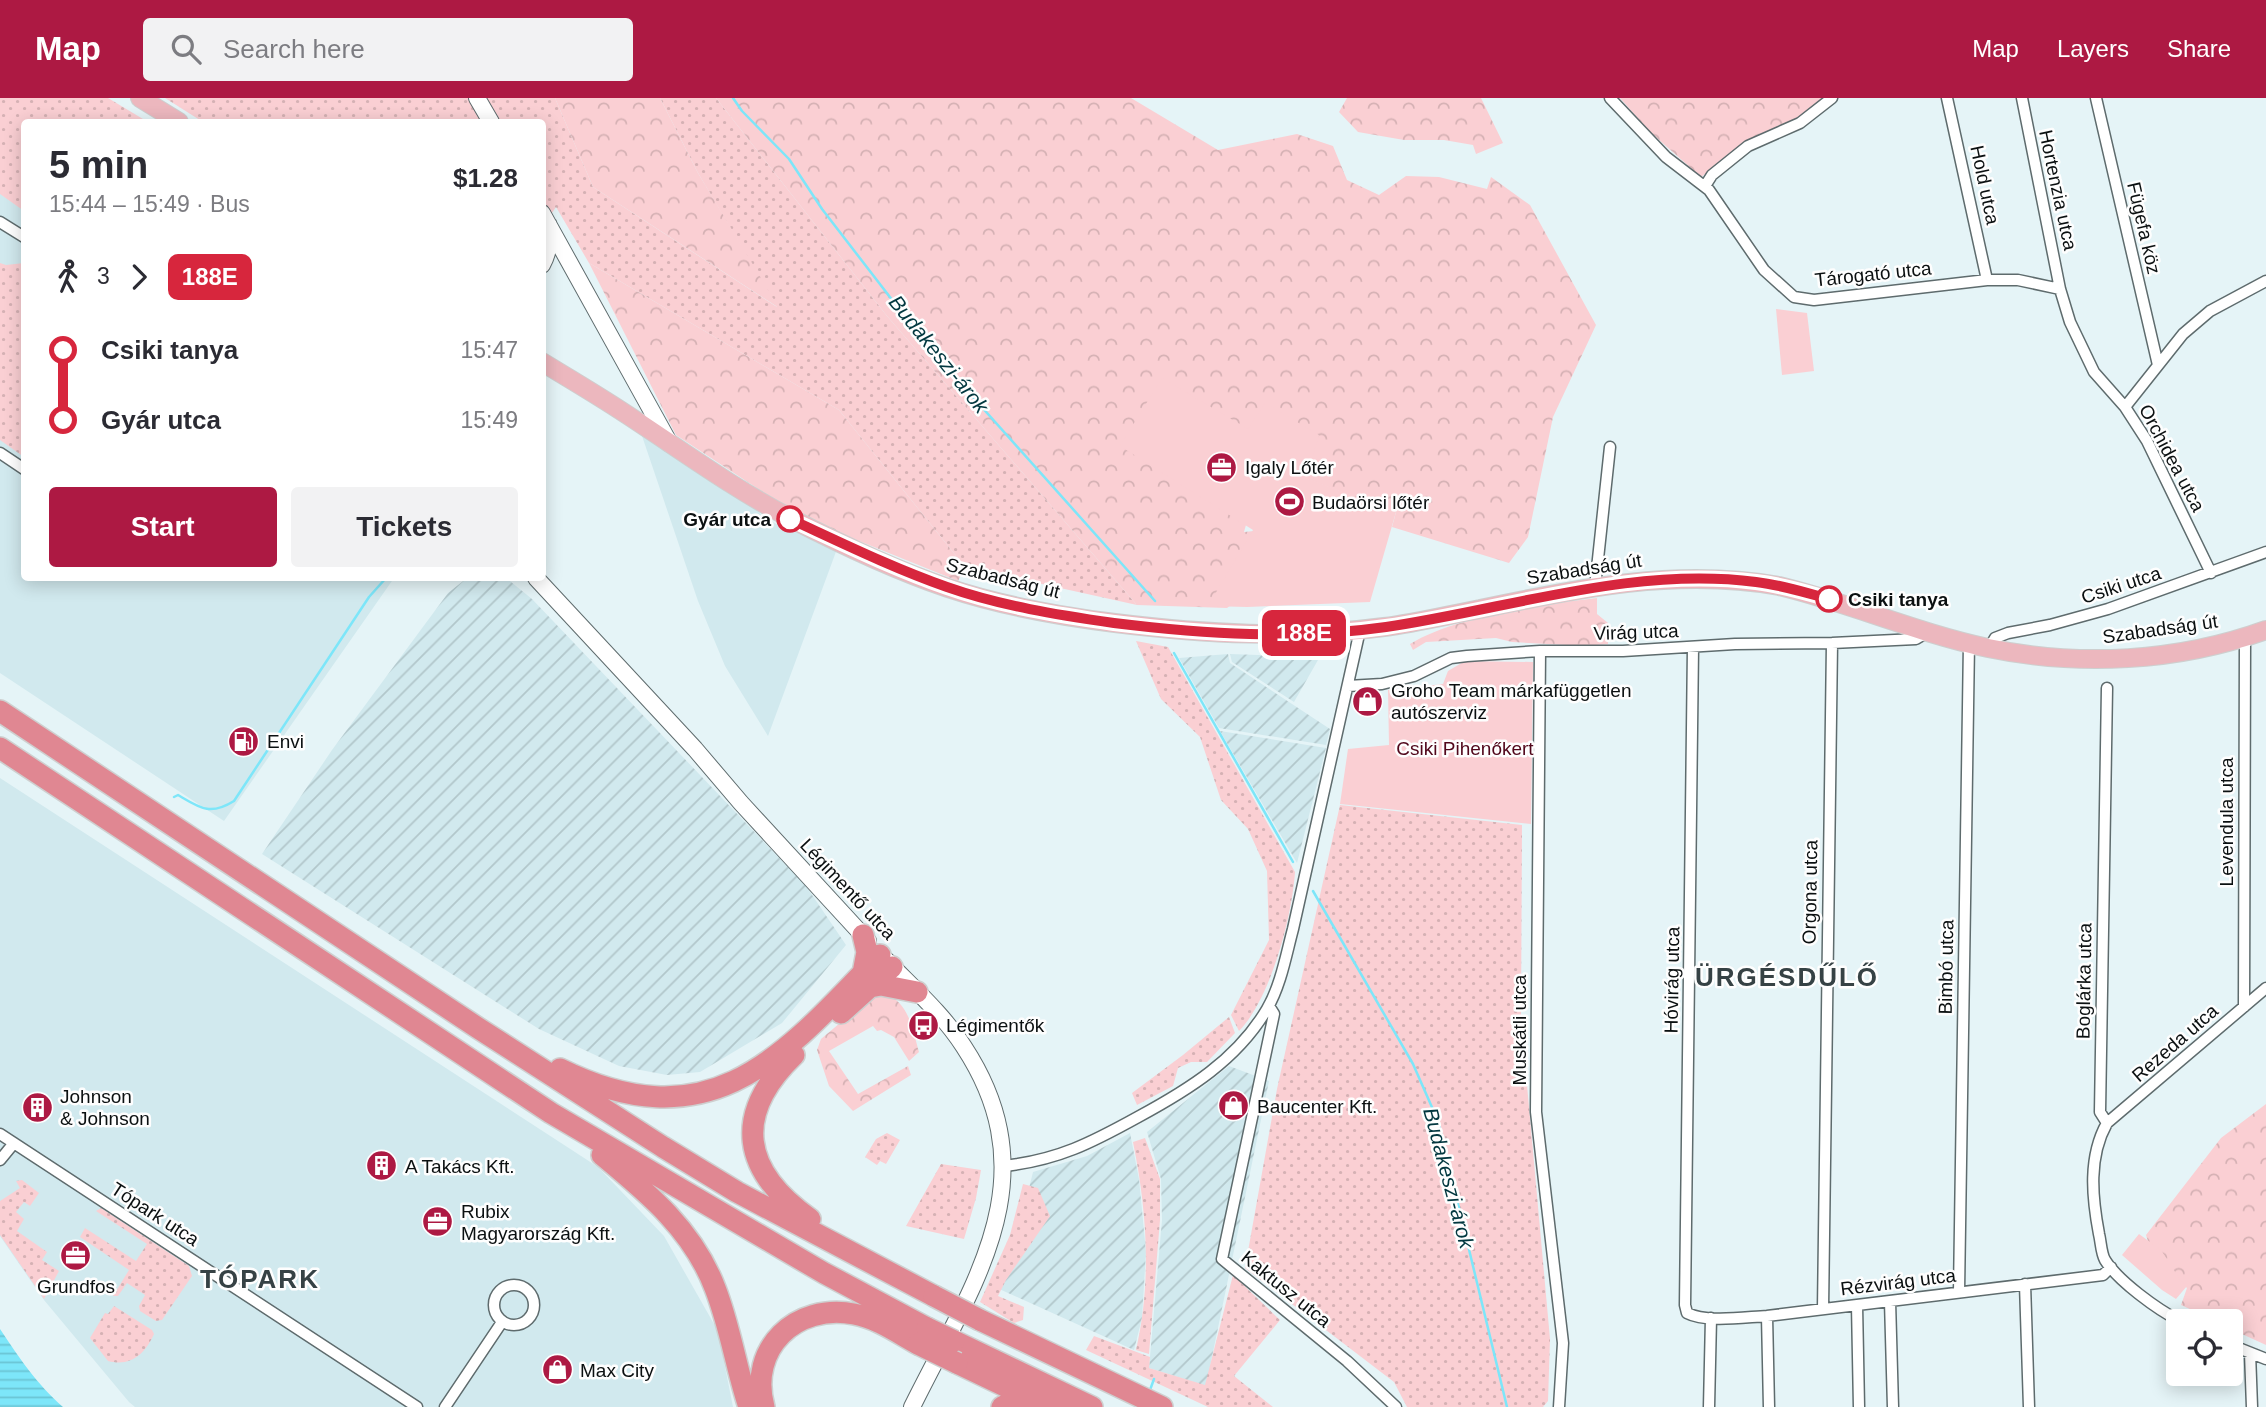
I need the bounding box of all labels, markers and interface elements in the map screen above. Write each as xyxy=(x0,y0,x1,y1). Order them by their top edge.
search box xyxy=(143,18,633,81)
text: Map xyxy=(35,30,101,67)
icon: search xyxy=(167,30,205,68)
text: Search here xyxy=(223,34,365,64)
text: Map xyxy=(1972,35,2019,62)
text: Layers xyxy=(2057,35,2129,62)
text: Share xyxy=(2167,35,2231,62)
street label: Hortenzia utca xyxy=(2035,128,2081,253)
text: 5 min xyxy=(49,144,148,186)
street label: Hold utca xyxy=(1966,144,2004,227)
text: $1.28 xyxy=(453,163,518,193)
street label: Fügefa köz xyxy=(2123,180,2165,276)
text: 15:44 – 15:49 · Bus xyxy=(49,191,250,217)
street label: Tárogató utca xyxy=(1814,257,1933,291)
icon: walk xyxy=(49,258,87,296)
icon: forward xyxy=(120,258,158,296)
text: 3 xyxy=(97,263,110,289)
text: 188E xyxy=(182,263,238,290)
water label: Budakeszi-árok xyxy=(885,291,994,419)
text: Csiki tanya xyxy=(101,335,238,365)
text: 15:47 xyxy=(460,337,518,363)
street label: Orchidea utca xyxy=(2135,401,2209,516)
text: Gyár utca xyxy=(101,405,221,435)
text: 15:49 xyxy=(460,407,518,433)
office icon: Igaly Lőtér xyxy=(1205,450,1239,484)
place label: Igaly Lőtér xyxy=(1245,457,1334,478)
sports icon: Budaörsi lőtér xyxy=(1272,485,1306,519)
button: Start xyxy=(49,487,277,567)
button: Tickets xyxy=(291,487,518,567)
place label: Budaörsi lőtér xyxy=(1312,492,1430,513)
marker: Gyár utca xyxy=(777,506,803,532)
place label: Gyár utca xyxy=(683,509,771,530)
street label: Szabadság út xyxy=(1525,549,1644,588)
street label: Szabadság út xyxy=(944,554,1063,602)
street label: Csiki utca xyxy=(2079,562,2164,608)
marker: Csiki tanya xyxy=(1816,586,1842,612)
place label: Csiki tanya xyxy=(1848,589,1949,610)
line badge: 188E xyxy=(1255,610,1353,656)
street label: Szabadság út xyxy=(2101,610,2220,647)
text: 188E xyxy=(1276,619,1332,646)
street label: Virág utca xyxy=(1593,620,1679,644)
place label: Groho Team márkafüggetlen autószerviz xyxy=(1391,680,1631,723)
shop icon: Groho Team márkafüggetlen autószerviz xyxy=(1351,684,1385,718)
fuel station icon: Envi xyxy=(227,724,261,758)
place label: Envi xyxy=(267,731,304,752)
park label: Csiki Pihenőkert xyxy=(1396,738,1534,759)
street label: Levendula utca xyxy=(2216,757,2237,886)
street label: Légimentő utca xyxy=(796,834,900,944)
street label: Orgona utca xyxy=(1799,839,1821,944)
street label: Bimbó utca xyxy=(1935,919,1957,1015)
street label: Boglárka utca xyxy=(2072,922,2096,1039)
street label: Hóvirág utca xyxy=(1661,926,1683,1034)
district label: ÜRGÉSDŰLŐ xyxy=(1695,962,1879,992)
street label: Muskátli utca xyxy=(1509,974,1530,1085)
street label: Rezeda utca xyxy=(2128,1000,2222,1086)
bus stop icon: Légimentők xyxy=(906,1008,940,1042)
place label: Légimentők xyxy=(946,1015,1045,1036)
place label: Johnson & Johnson xyxy=(60,1086,150,1129)
shop icon: Baucenter Kft. xyxy=(1217,1089,1251,1123)
building icon: Johnson & Johnson xyxy=(20,1090,54,1124)
place label: Baucenter Kft. xyxy=(1257,1096,1377,1117)
water label: Budakeszi-árok xyxy=(1419,1105,1479,1252)
building icon: A Takács Kft. xyxy=(365,1149,399,1183)
place label: A Takács Kft. xyxy=(405,1156,514,1177)
street label: Tópark utca xyxy=(107,1178,203,1250)
place label: Rubix Magyarország Kft. xyxy=(461,1201,615,1244)
office icon: Rubix Magyarország Kft. xyxy=(421,1205,455,1239)
office icon: Grundfos xyxy=(59,1238,93,1272)
street label: Kaktusz utca xyxy=(1237,1247,1335,1332)
district label: TÓPARK xyxy=(200,1264,320,1294)
street label: Rézvirág utca xyxy=(1839,1264,1957,1300)
place label: Grundfos xyxy=(37,1276,115,1297)
map controls xyxy=(2166,1309,2243,1386)
button: locate xyxy=(2166,1309,2243,1386)
shop icon: Max City xyxy=(540,1353,574,1387)
place label: Max City xyxy=(580,1360,654,1381)

